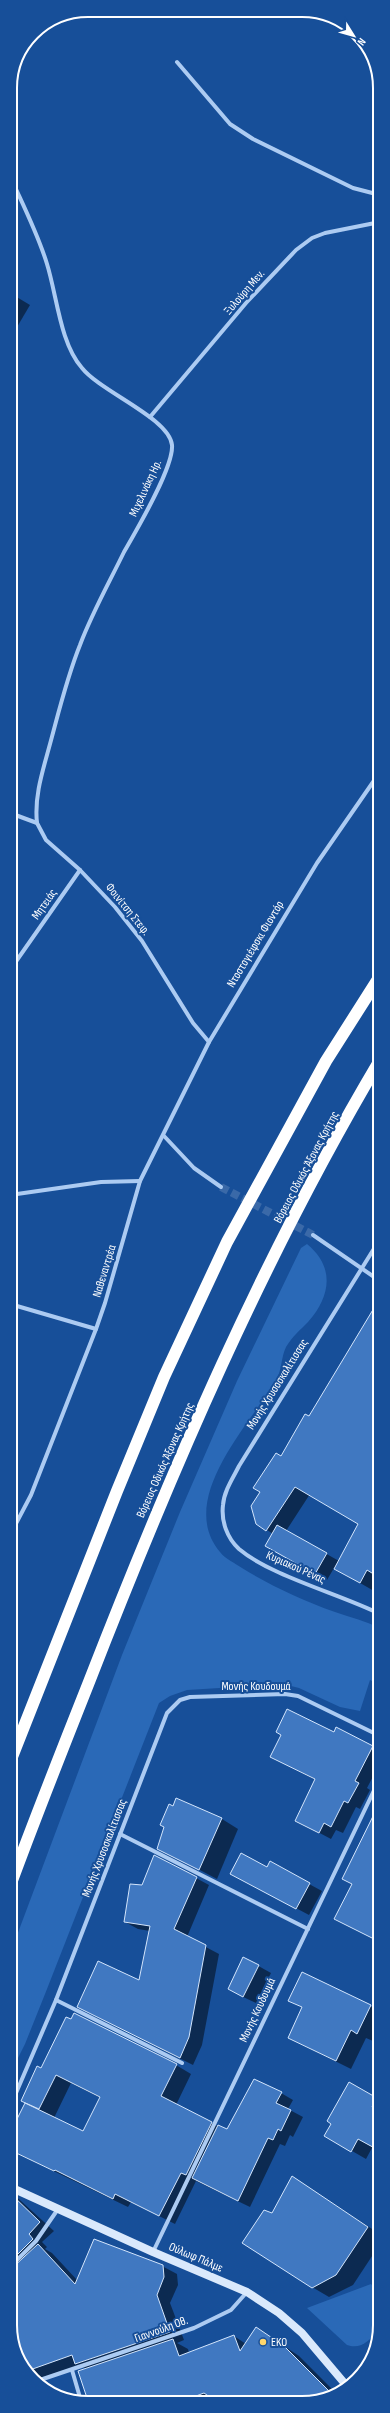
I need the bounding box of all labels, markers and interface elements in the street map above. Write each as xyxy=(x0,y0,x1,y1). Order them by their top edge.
north arrow xyxy=(334,16,374,56)
text: N xyxy=(355,35,369,48)
street label: Ξυλούρη Μεν. xyxy=(221,267,268,318)
street label: Μιχελινάκη Ηρ. xyxy=(126,457,165,519)
street label: Φοινίτση Στεφ. xyxy=(102,880,153,939)
street label: Μητειάς xyxy=(28,886,60,923)
street label: Ντοστογιέφσκι Φιοντόρ xyxy=(224,898,287,990)
street label: Βόρειος Οδικός Άξονας Κρήτης xyxy=(271,1108,342,1226)
street label: Ναθεναντρέα xyxy=(89,1243,120,1299)
street label: Μονής Χρυσοσκαλίτισσας xyxy=(243,1336,312,1432)
street label: Βόρειος Οδικός Άξονας Κρήτης xyxy=(133,1400,198,1520)
street label: Κυριακού Ρένας xyxy=(264,1548,328,1587)
street label: Μονής Κουδουμά xyxy=(221,1679,291,1694)
street label: Μονής Χρυσοσκαλίτισσας xyxy=(79,1797,130,1900)
street label: Μονής Κουδουμά xyxy=(236,1976,279,2045)
street label: Ούλωφ Πάλμε xyxy=(166,2239,226,2276)
street label: Γιαννούλη Οθ. xyxy=(132,2313,190,2346)
place label: EKO xyxy=(271,2335,287,2350)
marker: EKO xyxy=(258,2337,268,2347)

